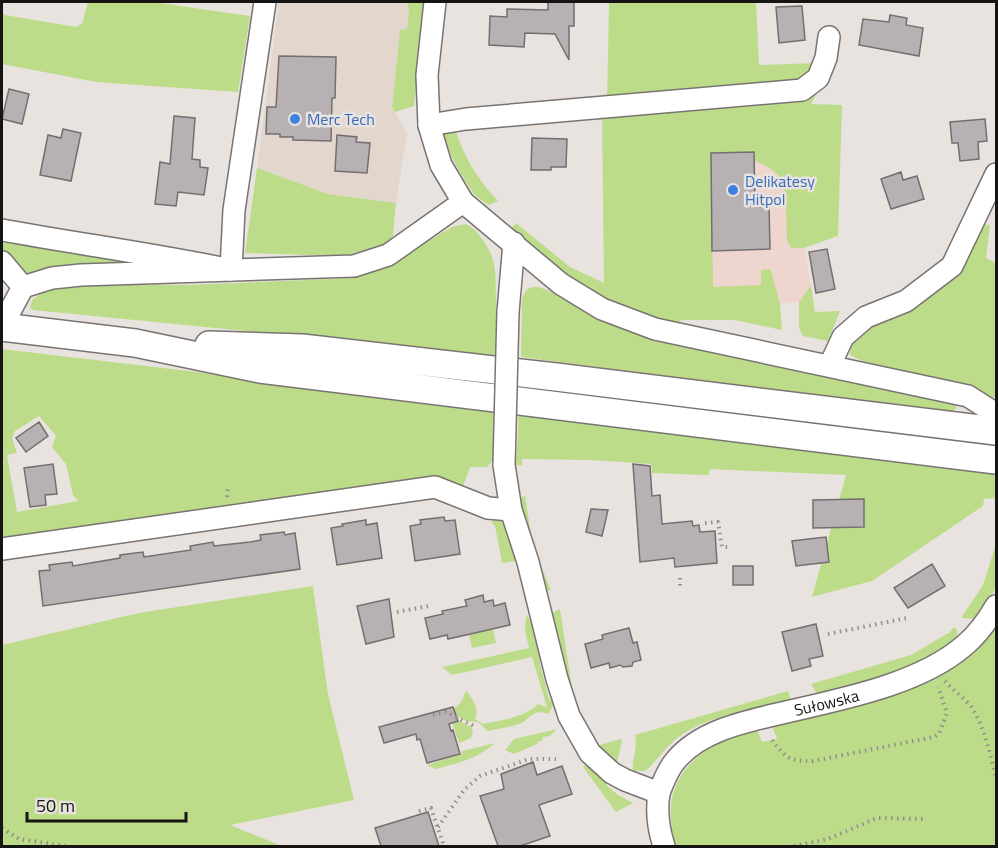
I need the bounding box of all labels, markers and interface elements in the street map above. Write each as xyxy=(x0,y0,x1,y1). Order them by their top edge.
place label: Merc Tech xyxy=(307,107,375,131)
marker: Merc Tech xyxy=(288,112,302,126)
place label: Delikatesy Hitpol xyxy=(745,169,815,211)
marker: Delikatesy Hitpol xyxy=(726,183,740,197)
street label: Sułowska xyxy=(792,683,862,722)
scale bar xyxy=(27,785,186,823)
text: 50 m xyxy=(36,792,75,819)

